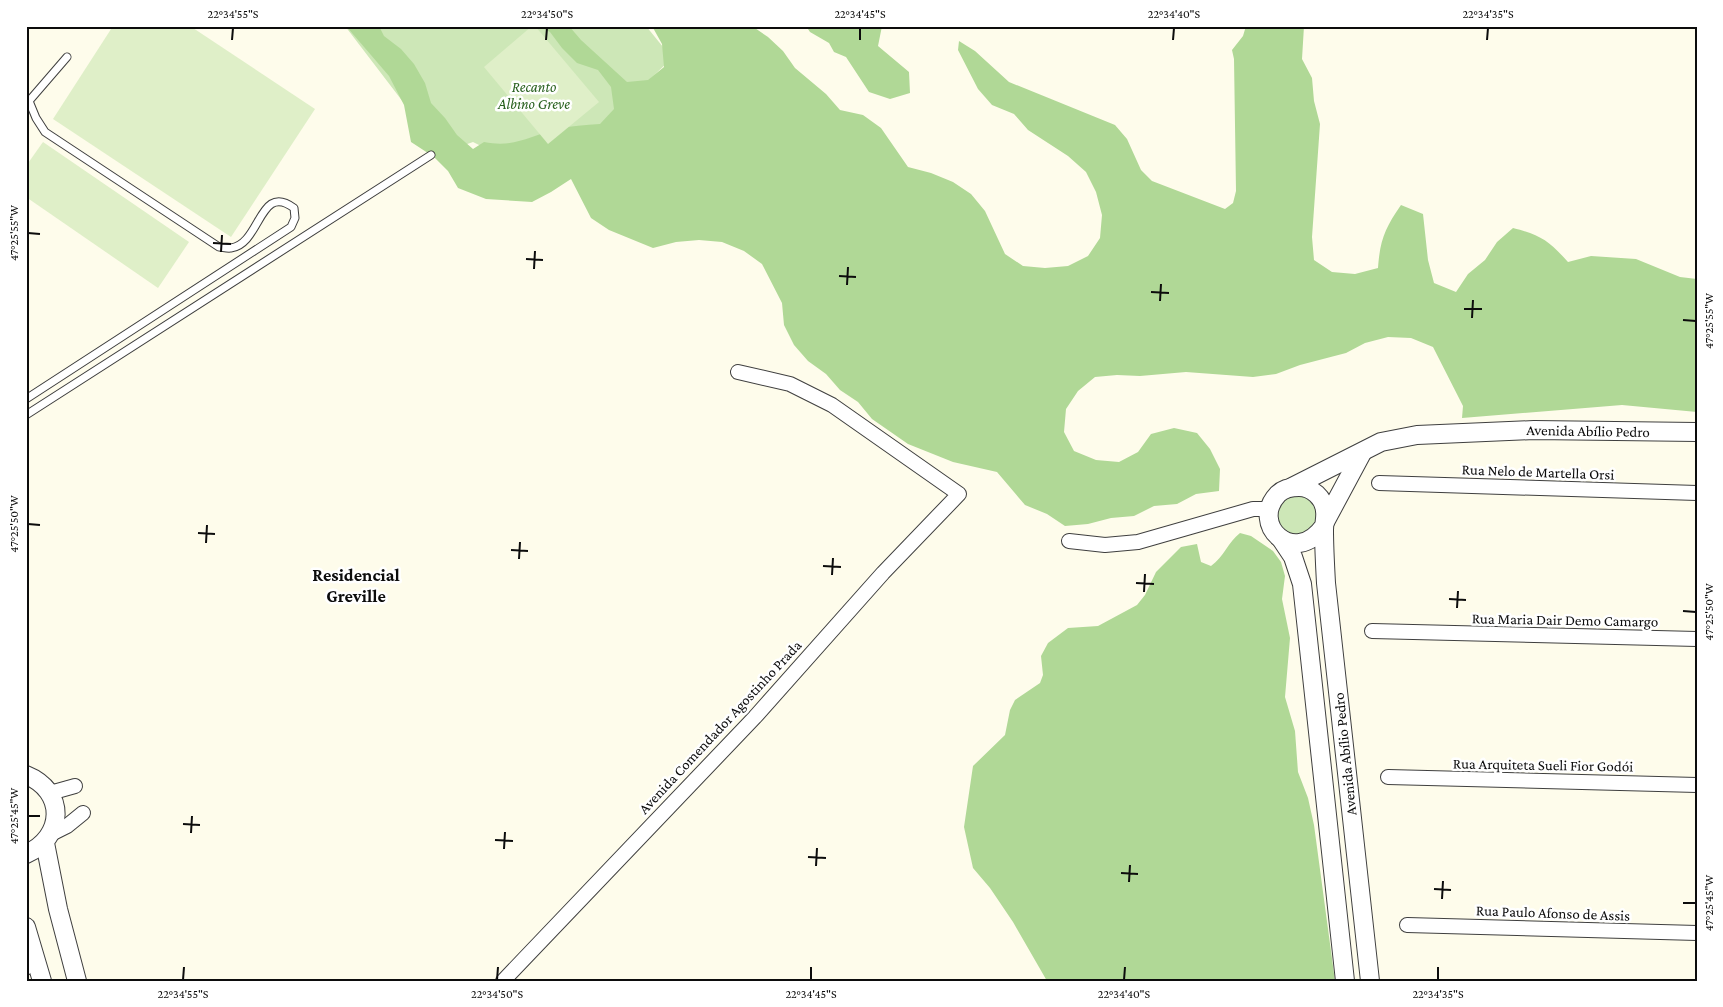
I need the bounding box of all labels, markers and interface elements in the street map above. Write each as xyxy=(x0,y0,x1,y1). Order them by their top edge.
text: 22°34'55"S xyxy=(208,7,259,21)
text: 22°34'50"S xyxy=(521,7,573,21)
text: 22°34'45"S xyxy=(834,7,886,21)
text: 22°34'40"S xyxy=(1148,7,1201,21)
text: 22°34'35"S xyxy=(1462,7,1514,21)
park label: Recanto Albino Greve xyxy=(497,79,570,112)
text: 47°25'55"W xyxy=(7,205,21,261)
text: 47°25'55"W xyxy=(1702,293,1716,349)
street label: Avenida Abílio Pedro xyxy=(1526,422,1650,440)
street label: Rua Nelo de Martella Orsi xyxy=(1461,461,1615,483)
text: 47°25'50"W xyxy=(7,495,21,553)
district label: Residencial Greville xyxy=(312,565,400,606)
text: 47°25'50"W xyxy=(1702,583,1716,641)
street label: Rua Maria Dair Demo Camargo xyxy=(1472,610,1658,631)
street label: Avenida Comendador Agostinho Prada xyxy=(635,637,805,818)
street label: Avenida Abílio Pedro xyxy=(1331,692,1359,816)
street label: Rua Arquiteta Sueli Fior Godói xyxy=(1453,755,1633,776)
text: 47°25'45"W xyxy=(7,788,21,844)
text: 47°25'45"W xyxy=(1702,875,1716,931)
street label: Rua Paulo Afonso de Assis xyxy=(1476,902,1630,924)
text: 22°34'55"S xyxy=(158,987,209,1001)
text: 22°34'50"S xyxy=(471,987,523,1001)
text: 22°34'45"S xyxy=(785,987,837,1001)
text: 22°34'40"S xyxy=(1098,987,1151,1001)
text: 22°34'35"S xyxy=(1412,987,1464,1001)

